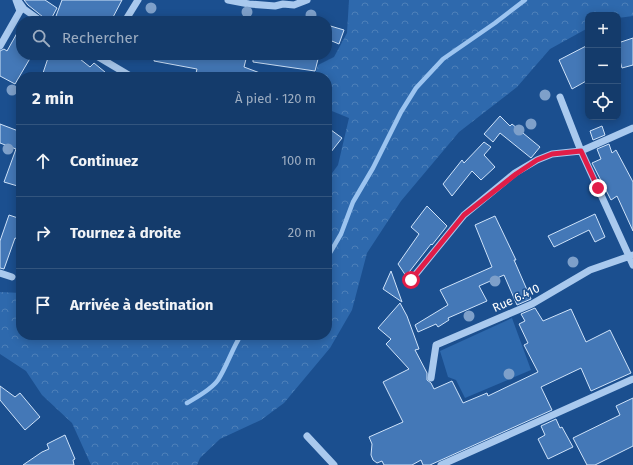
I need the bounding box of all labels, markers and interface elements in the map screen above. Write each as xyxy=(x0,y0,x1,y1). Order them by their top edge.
map controls xyxy=(585,12,621,120)
button: + xyxy=(585,12,621,48)
search box xyxy=(16,16,332,60)
icon: search xyxy=(30,27,52,49)
text: Rechercher xyxy=(62,29,138,47)
button: − xyxy=(585,48,621,84)
button: locate xyxy=(585,84,621,120)
text: 2 min xyxy=(32,88,74,109)
text: À pied · 120 m xyxy=(235,91,316,106)
icon: ahead xyxy=(32,150,54,172)
text: Continuez xyxy=(70,152,138,170)
text: 100 m xyxy=(281,153,316,168)
route end xyxy=(589,179,607,197)
icon: right xyxy=(32,222,54,244)
text: Tournez à droite xyxy=(70,224,181,242)
text: 20 m xyxy=(288,225,316,240)
route start xyxy=(402,271,420,289)
street label: Rue 6.410 xyxy=(490,281,542,315)
icon: arrive xyxy=(32,294,54,316)
text: Arrivée à destination xyxy=(70,296,213,314)

